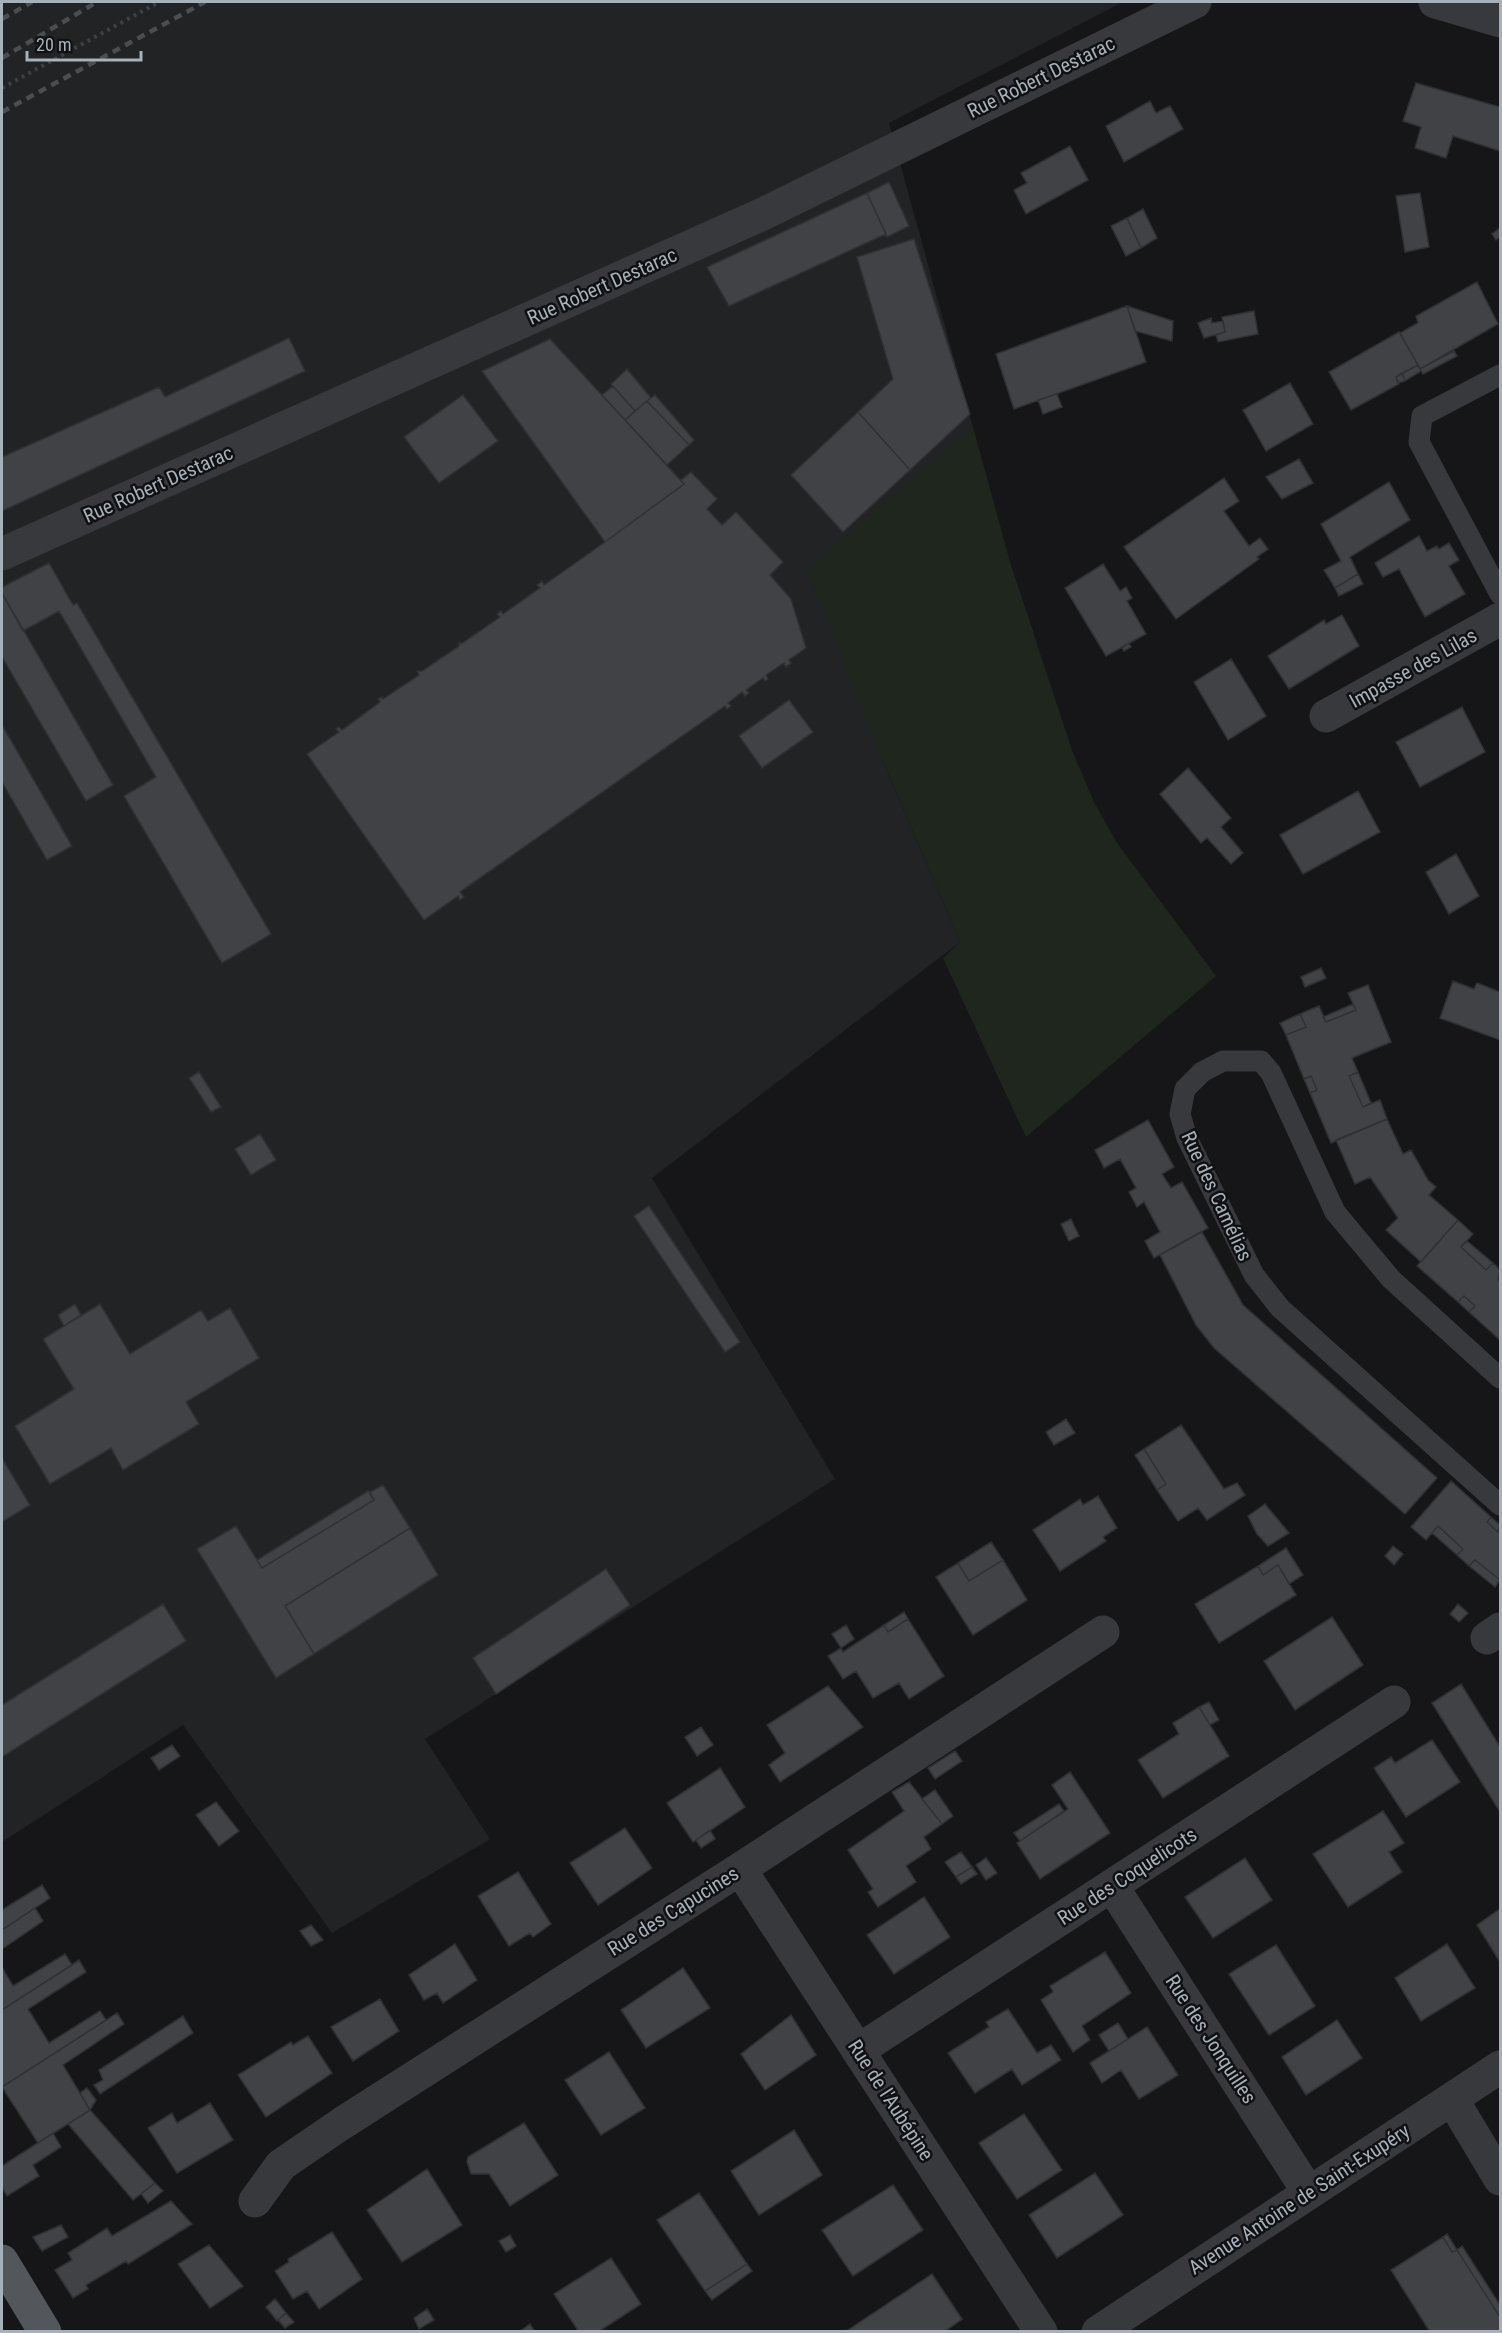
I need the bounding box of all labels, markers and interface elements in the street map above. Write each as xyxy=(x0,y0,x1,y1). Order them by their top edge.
scale bar xyxy=(27,24,141,62)
street label: Rue Robert Destarac xyxy=(963,31,1119,123)
text: 20 m xyxy=(36,34,71,55)
street label: Rue Robert Destarac xyxy=(524,242,680,330)
street label: Rue Robert Destarac xyxy=(80,440,236,528)
street label: Impasse des Lilas xyxy=(1345,623,1481,713)
street label: Rue des Camélias xyxy=(1176,1127,1258,1265)
street label: Rue des Coquelicots xyxy=(1053,1822,1201,1930)
street label: Rue des Capucines xyxy=(603,1861,743,1961)
street label: Rue des Jonquilles xyxy=(1160,1970,1262,2108)
street label: Rue de l'Aubépine xyxy=(843,2035,939,2165)
street label: Avenue Antoine de Saint-Exupéry xyxy=(1184,2119,1414,2279)

